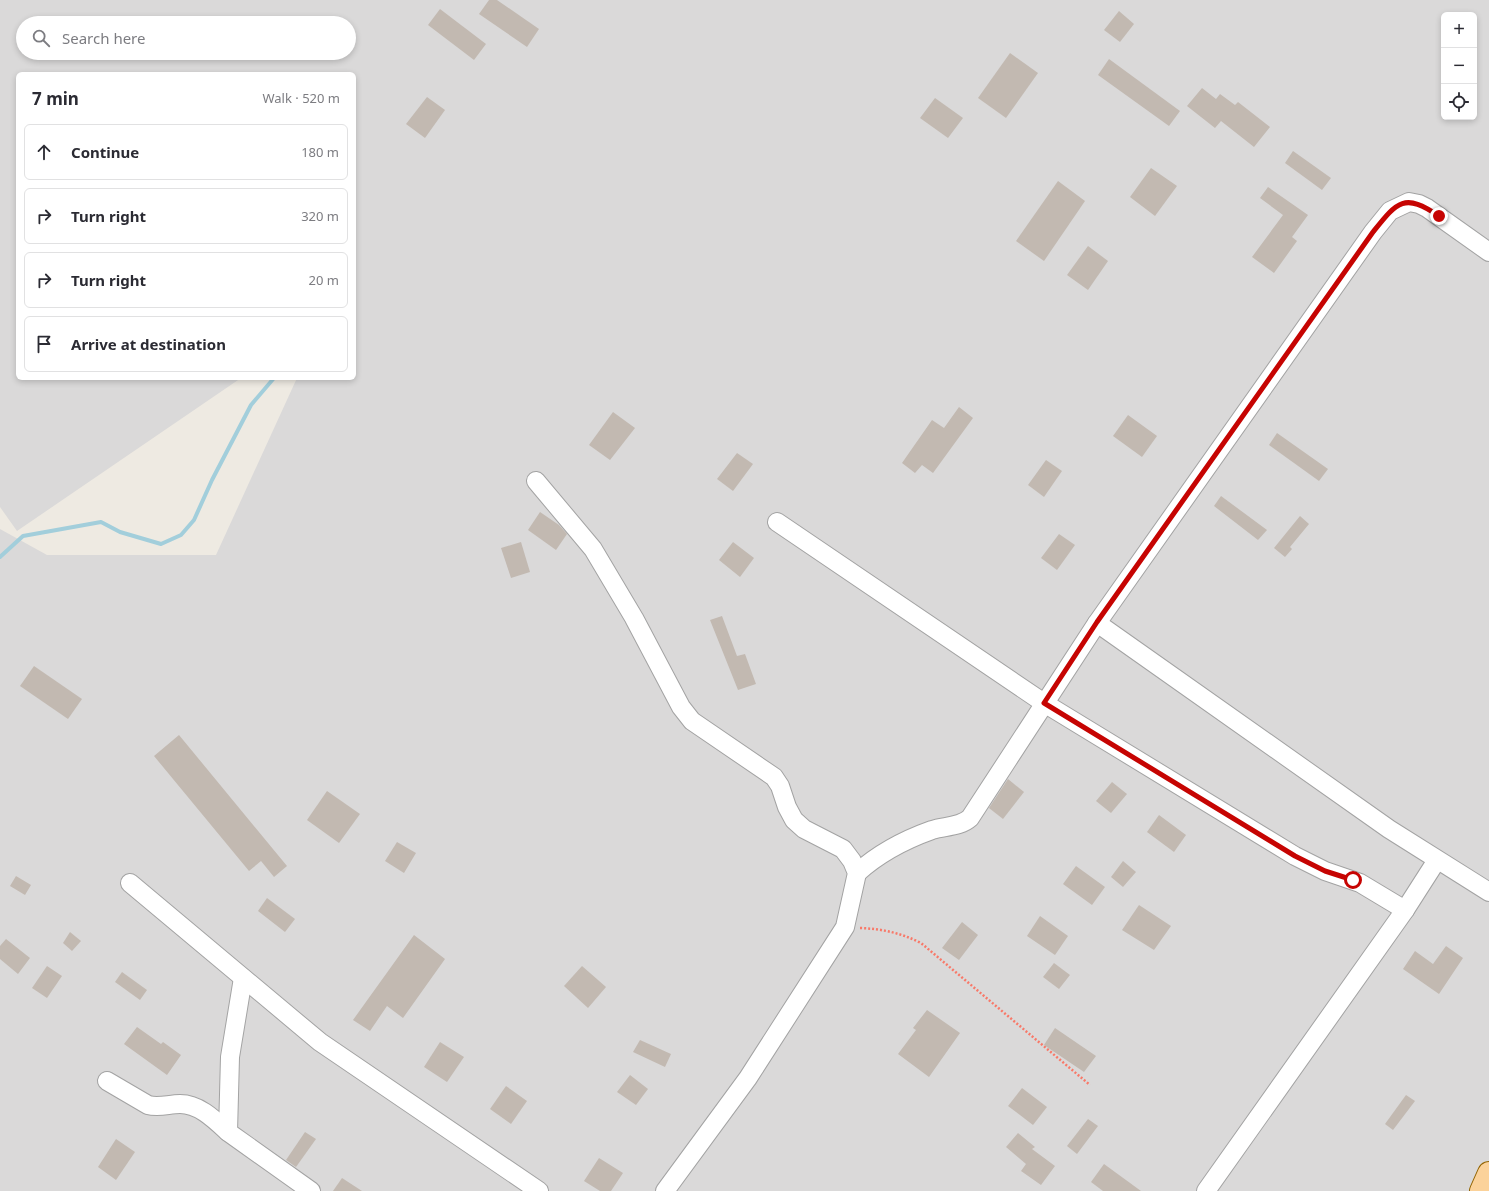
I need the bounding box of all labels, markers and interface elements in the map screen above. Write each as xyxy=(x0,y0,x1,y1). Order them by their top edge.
map controls xyxy=(1441,12,1477,120)
button: + xyxy=(1441,12,1477,48)
search box xyxy=(16,16,356,60)
icon: search xyxy=(30,27,52,49)
text: Search here xyxy=(62,28,145,48)
button: − xyxy=(1441,48,1477,84)
button: locate xyxy=(1441,84,1477,120)
text: 7 min xyxy=(32,87,79,110)
text: Walk · 520 m xyxy=(262,89,340,107)
icon: ahead xyxy=(33,141,55,163)
text: Continue xyxy=(71,142,139,162)
text: 180 m xyxy=(301,143,339,161)
icon: right xyxy=(33,205,55,227)
text: Turn right xyxy=(71,206,146,226)
text: 320 m xyxy=(301,207,339,225)
route end xyxy=(1430,207,1448,225)
icon: right xyxy=(33,269,55,291)
text: Turn right xyxy=(71,270,146,290)
text: 20 m xyxy=(309,271,339,289)
icon: arrive xyxy=(33,333,55,355)
text: Arrive at destination xyxy=(71,334,226,354)
route start xyxy=(1344,871,1362,889)

